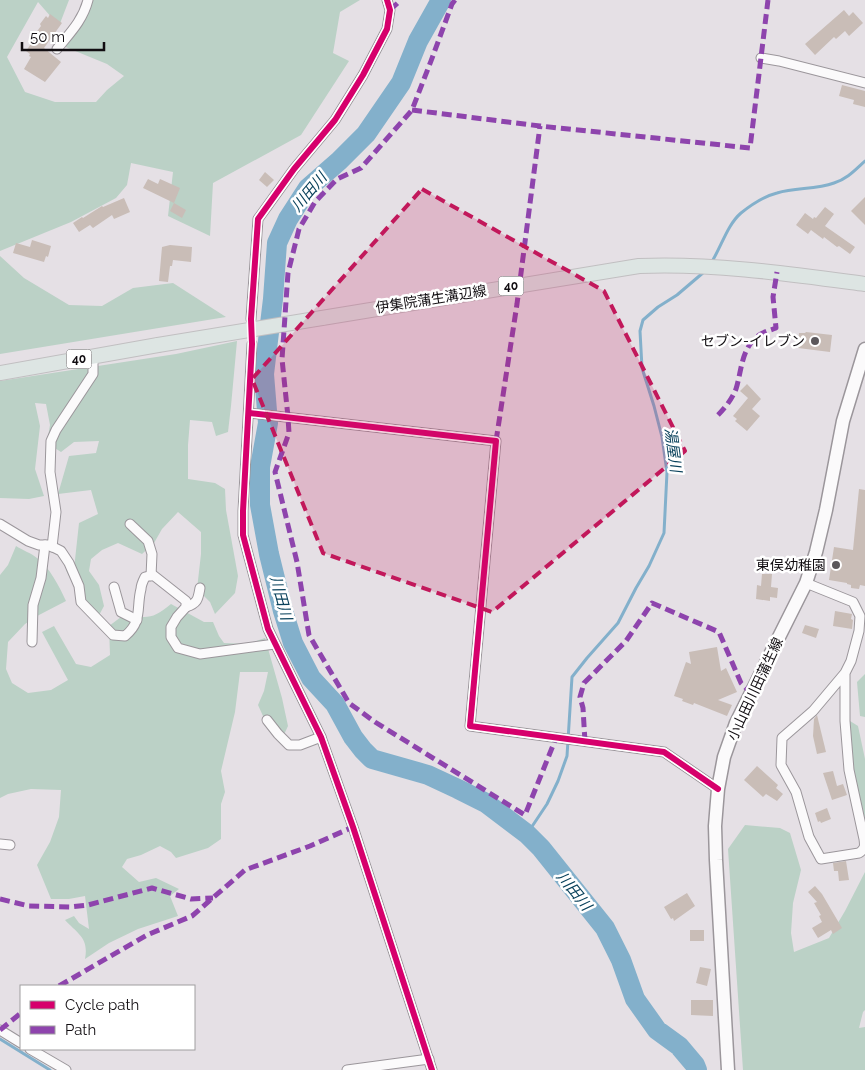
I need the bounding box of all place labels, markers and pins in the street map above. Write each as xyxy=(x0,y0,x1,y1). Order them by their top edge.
place label: セブン-イレブン xyxy=(701,333,805,349)
marker: セブン-イレブン xyxy=(809,335,821,347)
place label: 東俣幼稚園 xyxy=(756,557,826,573)
marker: 東俣幼稚園 xyxy=(830,559,842,571)

